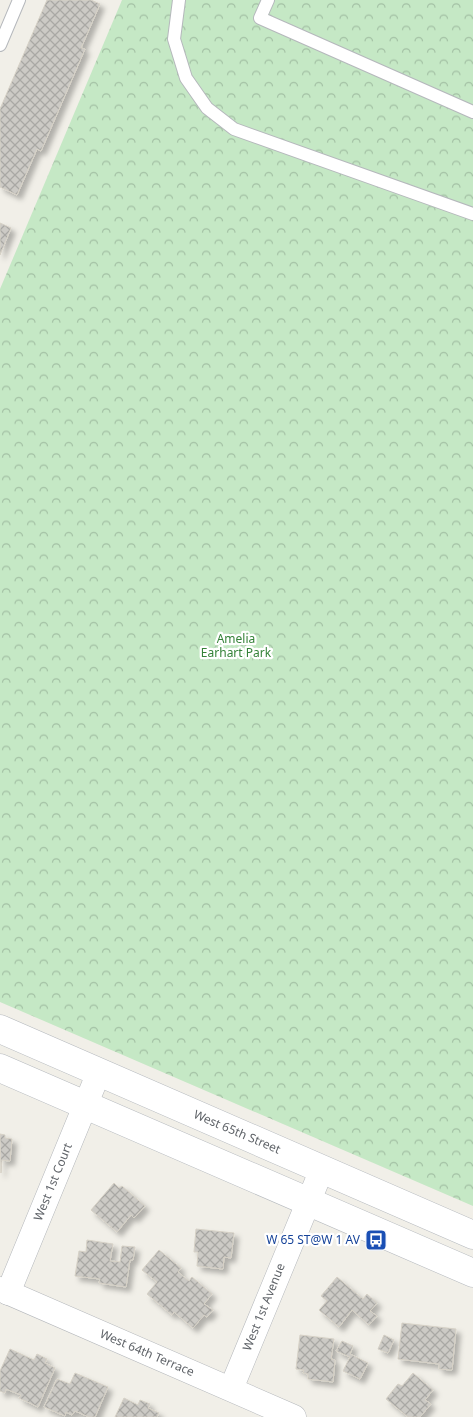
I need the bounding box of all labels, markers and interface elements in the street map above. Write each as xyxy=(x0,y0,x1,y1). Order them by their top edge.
park label: Amelia Earhart Park xyxy=(201,630,272,661)
street label: West 65th Street xyxy=(191,1106,284,1158)
street label: West 1st Court xyxy=(29,1140,76,1223)
bus stop icon: W 65 ST@W 1 AV xyxy=(364,1228,388,1252)
place label: W 65 ST@W 1 AV xyxy=(266,1231,361,1248)
street label: West 1st Avenue xyxy=(238,1260,289,1353)
street label: West 64th Terrace xyxy=(97,1325,197,1380)

